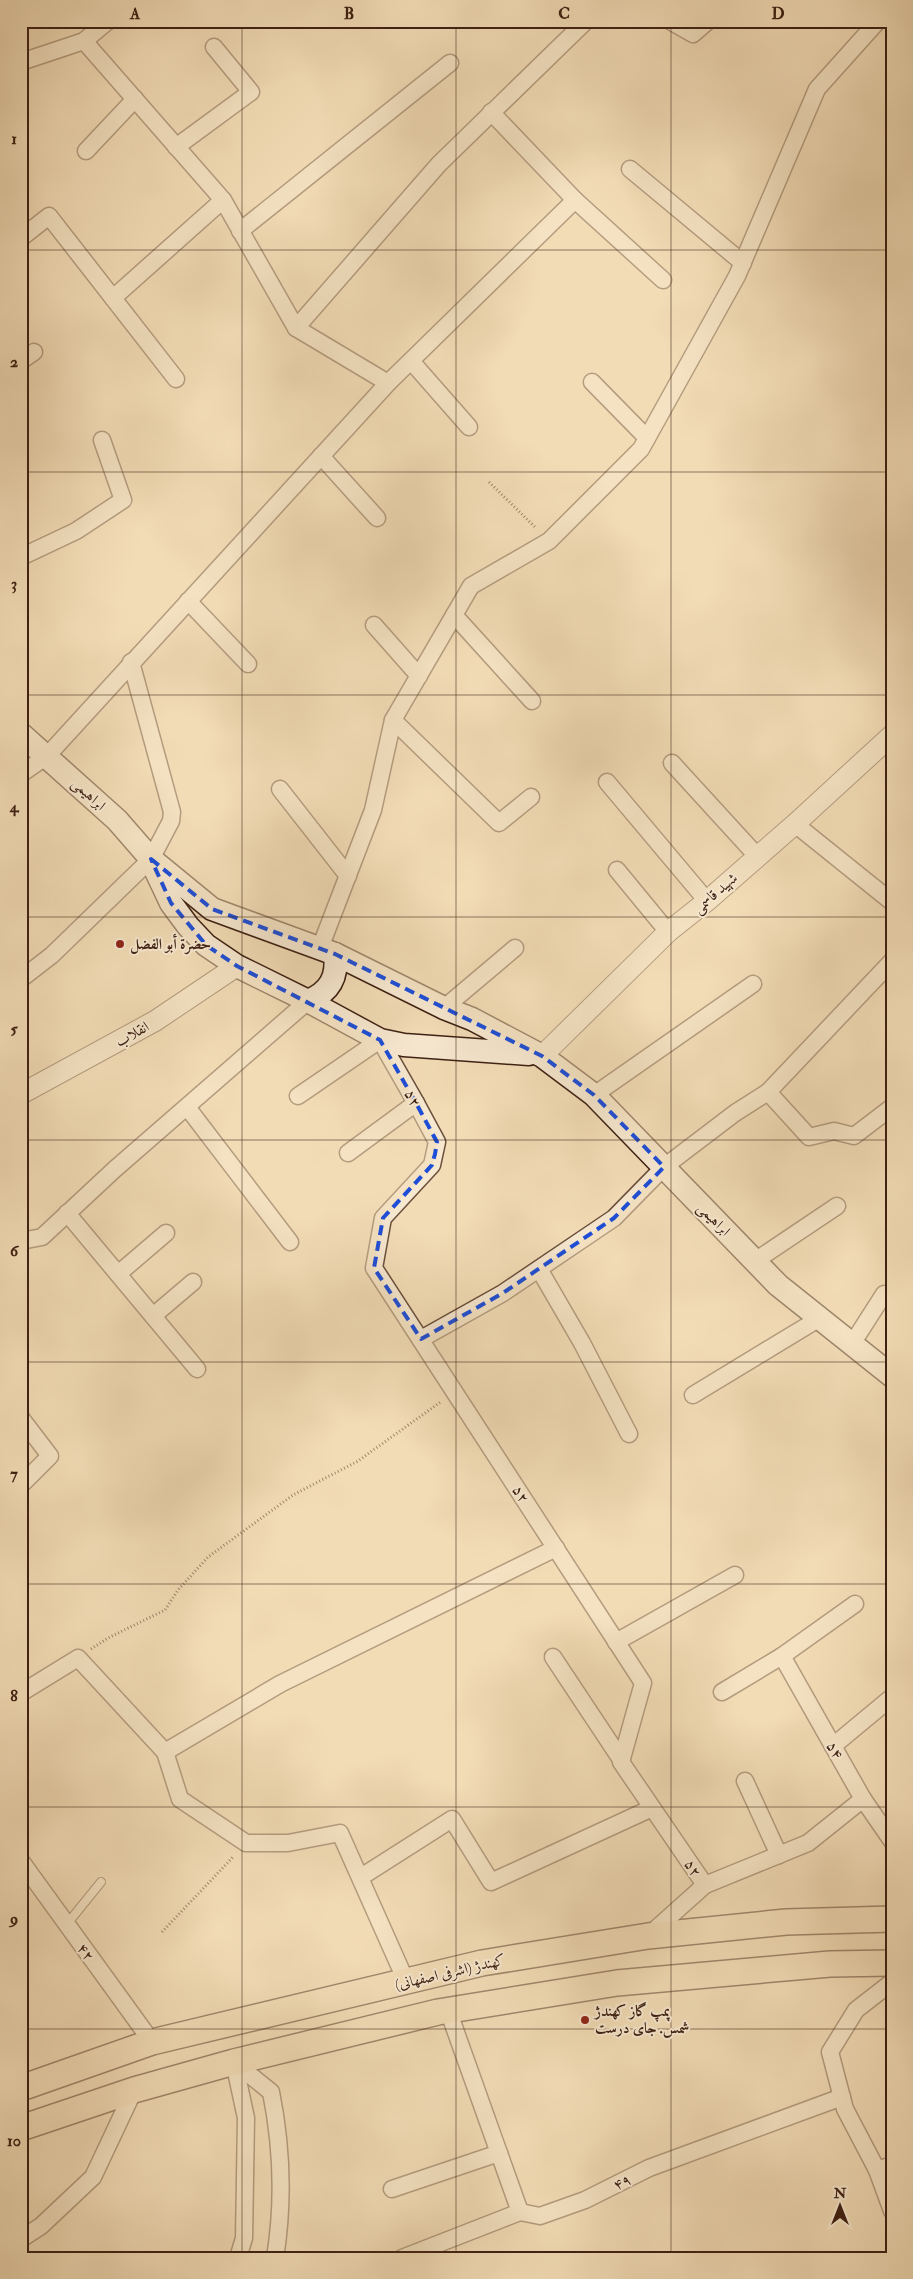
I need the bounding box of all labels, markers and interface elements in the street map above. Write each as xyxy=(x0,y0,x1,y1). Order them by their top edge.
text: A xyxy=(129,4,141,24)
text: B xyxy=(344,4,354,24)
text: C xyxy=(558,4,570,24)
text: D xyxy=(771,4,785,24)
text: 1 xyxy=(11,129,17,149)
text: 2 xyxy=(10,352,18,372)
text: 3 xyxy=(11,574,17,594)
street label: ابراهیمی xyxy=(67,774,110,816)
text: 4 xyxy=(9,797,20,817)
street label: شهید قاسمی xyxy=(689,869,742,919)
place label: حضرة أبو الفضل xyxy=(130,933,211,955)
marker: حضرة أبو الفضل xyxy=(114,938,126,950)
street label: انقلاب xyxy=(112,1017,153,1052)
text: 5 xyxy=(10,1019,18,1039)
street label: ۵۲ xyxy=(400,1086,425,1111)
street label: ابراهیمی xyxy=(692,1198,734,1241)
text: 6 xyxy=(10,1241,20,1261)
text: 7 xyxy=(10,1464,18,1484)
street label: ۵۲ xyxy=(508,1482,533,1507)
text: 8 xyxy=(10,1686,18,1706)
street label: ۵۴ xyxy=(822,1738,847,1763)
street label: ۵۲ xyxy=(680,1856,705,1881)
text: 9 xyxy=(8,1909,18,1929)
street label: ۴۲ xyxy=(73,1940,98,1965)
street label: کهندژ (اشرفی اصفهانی) xyxy=(393,1951,507,1994)
place label: پمپ گاز کهندژ شمس. جای درست xyxy=(593,2001,689,2038)
marker: پمپ گاز کهندژ شمس. جای درست xyxy=(579,2014,591,2026)
text: 10 xyxy=(7,2131,21,2151)
street label: ۴۹ xyxy=(610,2170,634,2195)
north arrow xyxy=(816,2182,866,2232)
text: N xyxy=(833,2185,847,2202)

